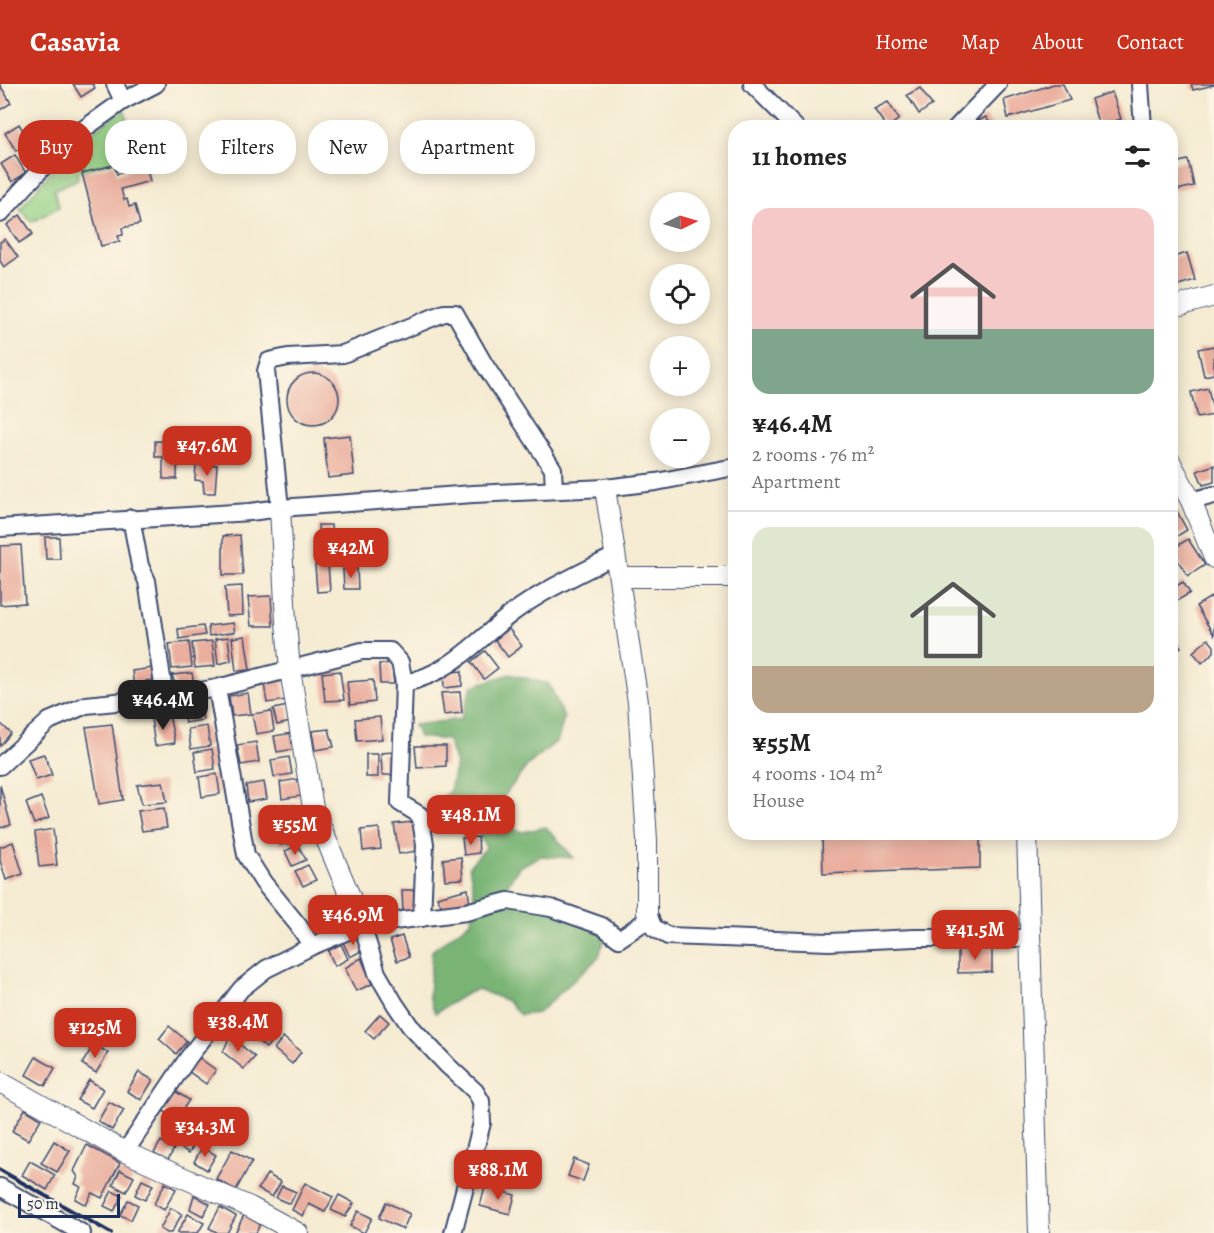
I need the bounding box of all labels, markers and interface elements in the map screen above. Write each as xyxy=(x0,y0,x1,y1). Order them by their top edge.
text: Casavia xyxy=(30,23,120,61)
text: Home xyxy=(875,28,928,56)
text: Map xyxy=(961,28,999,56)
text: About xyxy=(1032,28,1084,56)
text: Contact xyxy=(1117,28,1184,56)
chip: Buy xyxy=(18,120,93,174)
chip: Rent xyxy=(105,120,187,174)
chip: Filters xyxy=(199,120,296,174)
chip: New xyxy=(308,120,388,174)
chip: Apartment xyxy=(400,120,535,174)
text: 11 homes xyxy=(752,139,847,174)
icon: filters xyxy=(1121,140,1154,173)
north arrow xyxy=(650,192,710,252)
map controls xyxy=(650,192,710,468)
icon: home xyxy=(899,247,1007,355)
button: locate xyxy=(650,264,710,324)
button: + xyxy=(650,336,710,396)
text: ¥46.4M xyxy=(752,406,833,441)
button: − xyxy=(650,408,710,468)
pin: ¥47.6M xyxy=(158,426,256,477)
text: ¥47.6M xyxy=(176,432,238,459)
text: 2 rooms · 76 m² xyxy=(752,441,874,468)
text: Apartment xyxy=(752,468,841,495)
pin: ¥42M xyxy=(315,528,387,579)
text: ¥42M xyxy=(327,534,375,561)
icon: home xyxy=(899,566,1007,674)
pin: ¥46.4M xyxy=(114,680,212,731)
text: ¥46.4M xyxy=(132,686,194,713)
text: ¥55M xyxy=(752,725,811,760)
text: 4 rooms · 104 m² xyxy=(752,760,883,787)
text: House xyxy=(752,787,804,814)
pin: ¥48.1M xyxy=(422,795,520,846)
text: ¥48.1M xyxy=(441,801,501,828)
pin: ¥55M xyxy=(259,805,331,856)
text: ¥55M xyxy=(272,811,318,838)
pin: ¥46.9M xyxy=(304,895,402,946)
text: ¥46.9M xyxy=(322,901,384,928)
pin: ¥41.5M xyxy=(926,910,1024,961)
text: ¥41.5M xyxy=(946,916,1004,943)
pin: ¥38.4M xyxy=(189,1002,287,1053)
pin: ¥125M xyxy=(53,1008,137,1059)
text: ¥38.4M xyxy=(207,1008,269,1035)
text: ¥125M xyxy=(68,1014,122,1041)
pin: ¥34.3M xyxy=(156,1107,254,1158)
text: ¥34.3M xyxy=(175,1113,235,1140)
pin: ¥88.1M xyxy=(449,1150,547,1201)
text: ¥88.1M xyxy=(468,1156,528,1183)
scale bar xyxy=(18,1191,120,1218)
text: 50 m xyxy=(27,1193,59,1215)

